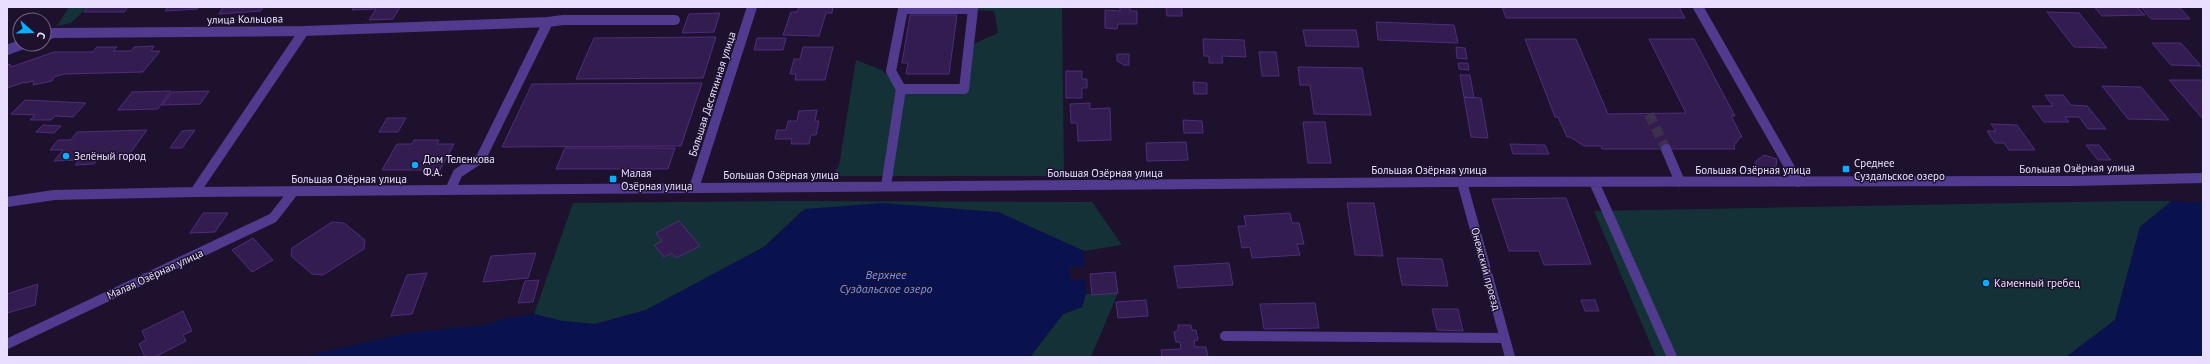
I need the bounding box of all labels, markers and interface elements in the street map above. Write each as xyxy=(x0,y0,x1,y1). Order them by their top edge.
street label: улица Кольцова xyxy=(207,11,283,27)
north arrow xyxy=(12,12,52,52)
text: С xyxy=(34,30,49,41)
street label: Большая Десятинная улица xyxy=(685,30,739,158)
place label: Зелёный город xyxy=(74,149,146,163)
marker: Зелёный город xyxy=(61,151,71,161)
place label: Дом Теленкова Ф.А. xyxy=(423,152,495,179)
place label: Среднее Суздальское озеро xyxy=(1854,156,1945,183)
marker: Дом Теленкова Ф.А. xyxy=(410,160,420,170)
street label: Большая Озёрная улица xyxy=(2019,160,2135,176)
street label: Большая Озёрная улица xyxy=(1371,163,1487,177)
street label: Большая Озёрная улица xyxy=(1695,163,1811,177)
marker: Среднее Суздальское озеро xyxy=(1841,164,1851,174)
place label: Малая Озёрная улица xyxy=(621,166,692,193)
street label: Большая Озёрная улица xyxy=(1047,166,1163,180)
street label: Большая Озёрная улица xyxy=(723,168,839,182)
street label: Большая Озёрная улица xyxy=(291,172,407,186)
marker: Малая Озёрная улица xyxy=(608,174,618,184)
street label: Онежский проезд xyxy=(1468,226,1504,312)
street label: Малая Озёрная улица xyxy=(105,246,205,302)
water label: Верхнее Суздальское озеро xyxy=(839,267,933,296)
place label: Каменный гребец xyxy=(1994,276,2080,290)
marker: Каменный гребец xyxy=(1981,278,1991,288)

